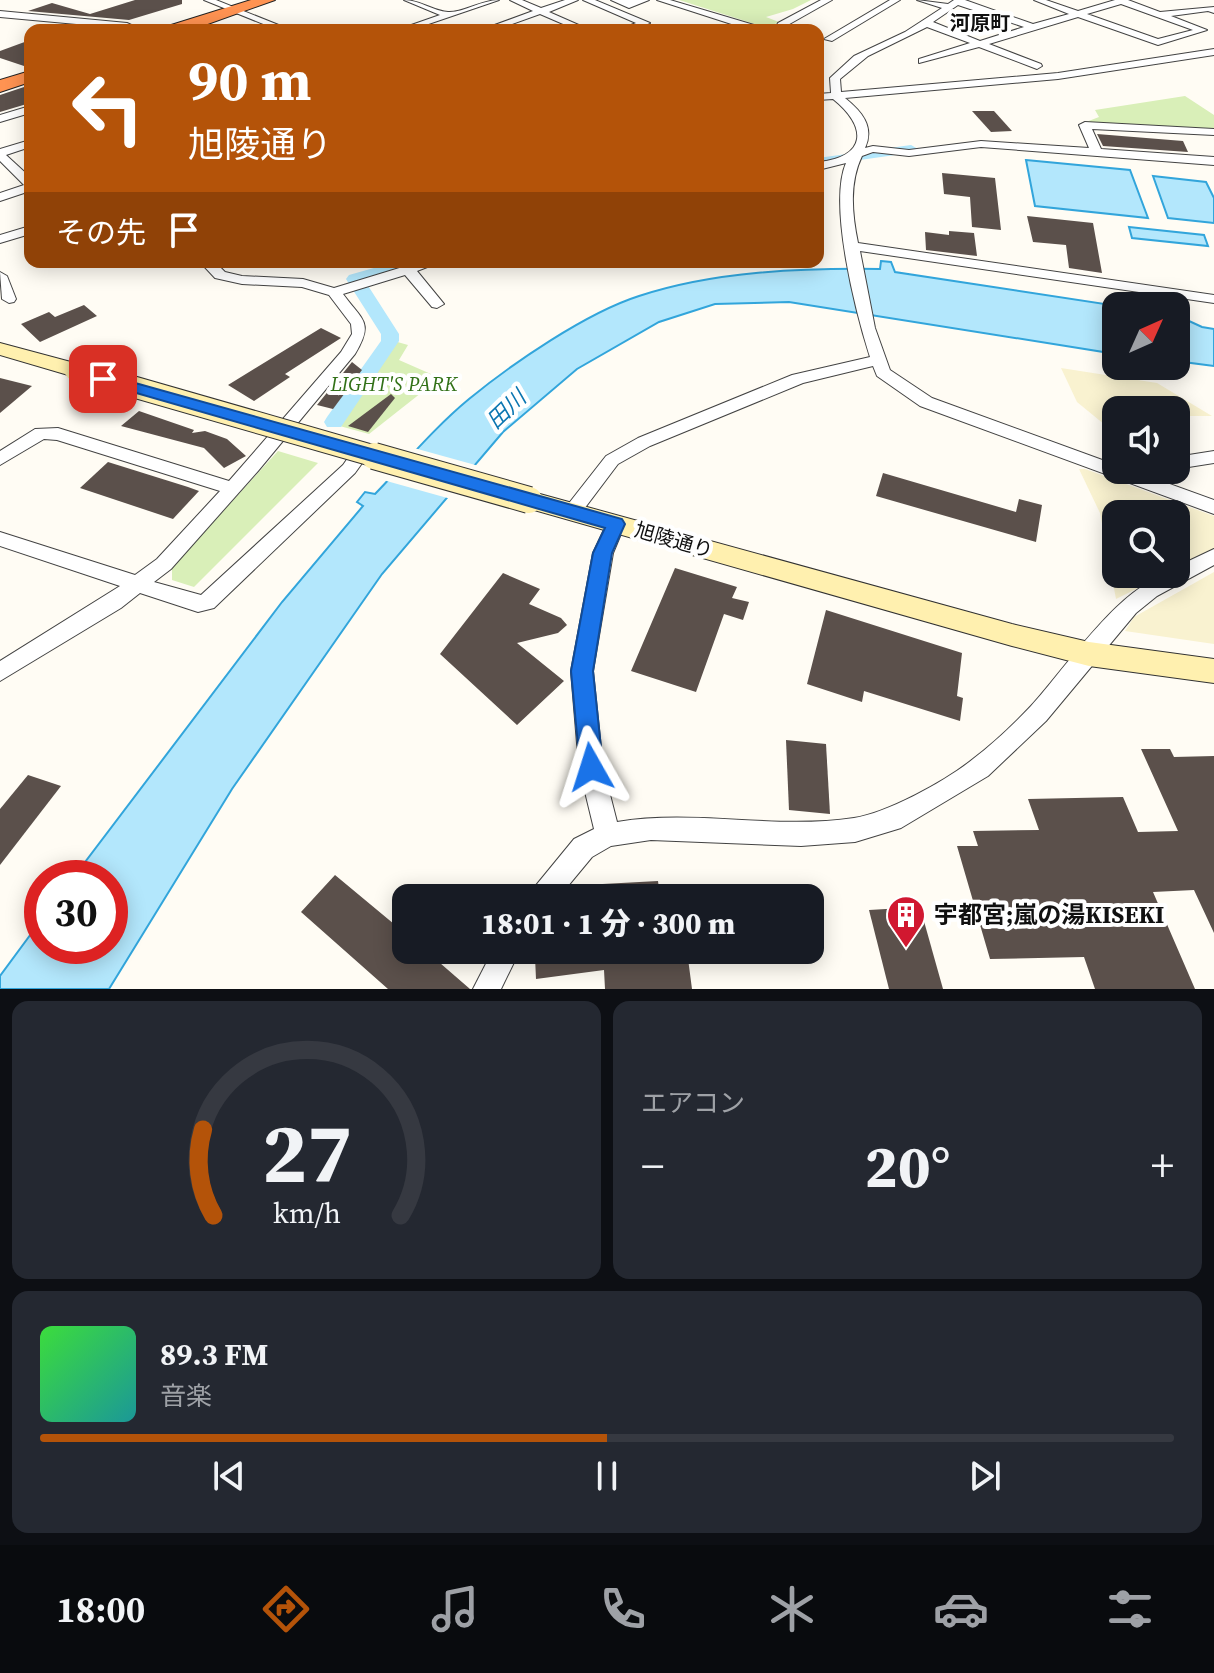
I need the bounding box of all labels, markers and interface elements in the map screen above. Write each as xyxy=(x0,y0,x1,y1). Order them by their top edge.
district label: 河原町 xyxy=(950,9,1010,37)
text: 90 m xyxy=(188,42,311,119)
icon: left xyxy=(56,56,160,160)
text: 旭陵通り xyxy=(188,120,332,169)
icon: arrive xyxy=(162,208,206,252)
text: その先 xyxy=(56,212,146,253)
north arrow xyxy=(1102,292,1190,380)
map controls xyxy=(1102,292,1190,588)
pin xyxy=(69,345,137,413)
icon: arrive xyxy=(81,357,125,401)
park label: LIGHT'S PARK xyxy=(329,370,458,398)
water label: 田川 xyxy=(480,382,534,435)
button: sound xyxy=(1102,396,1190,484)
button: search xyxy=(1102,500,1190,588)
street label: 旭陵通り xyxy=(632,516,716,564)
position arrow xyxy=(549,725,633,809)
speed limit sign: 30 xyxy=(24,860,128,964)
building icon: 宇都宮;嵐の湯KISEKI xyxy=(885,894,927,949)
place label: 宇都宮;嵐の湯KISEKI xyxy=(934,898,1164,931)
text: 18:01 · 1 分 · 300 m xyxy=(481,903,735,944)
text: エアコン xyxy=(641,1085,745,1121)
text: 27 xyxy=(261,1096,352,1210)
text: 20° xyxy=(865,1125,950,1207)
text: − xyxy=(641,1135,664,1196)
text: + xyxy=(1151,1135,1174,1196)
text: km/h xyxy=(272,1193,341,1233)
text: 89.3 FM xyxy=(160,1334,268,1375)
text: 音楽 xyxy=(160,1378,212,1414)
icon: previous xyxy=(207,1454,251,1498)
icon: pause xyxy=(585,1454,629,1498)
icon: next xyxy=(963,1454,1007,1498)
icon: directions xyxy=(258,1581,314,1637)
icon: music xyxy=(427,1581,483,1637)
icon: phone xyxy=(595,1581,651,1637)
icon: climate xyxy=(764,1581,820,1637)
icon: car xyxy=(933,1581,989,1637)
icon: filters xyxy=(1102,1581,1158,1637)
text: 18:00 xyxy=(56,1585,145,1634)

